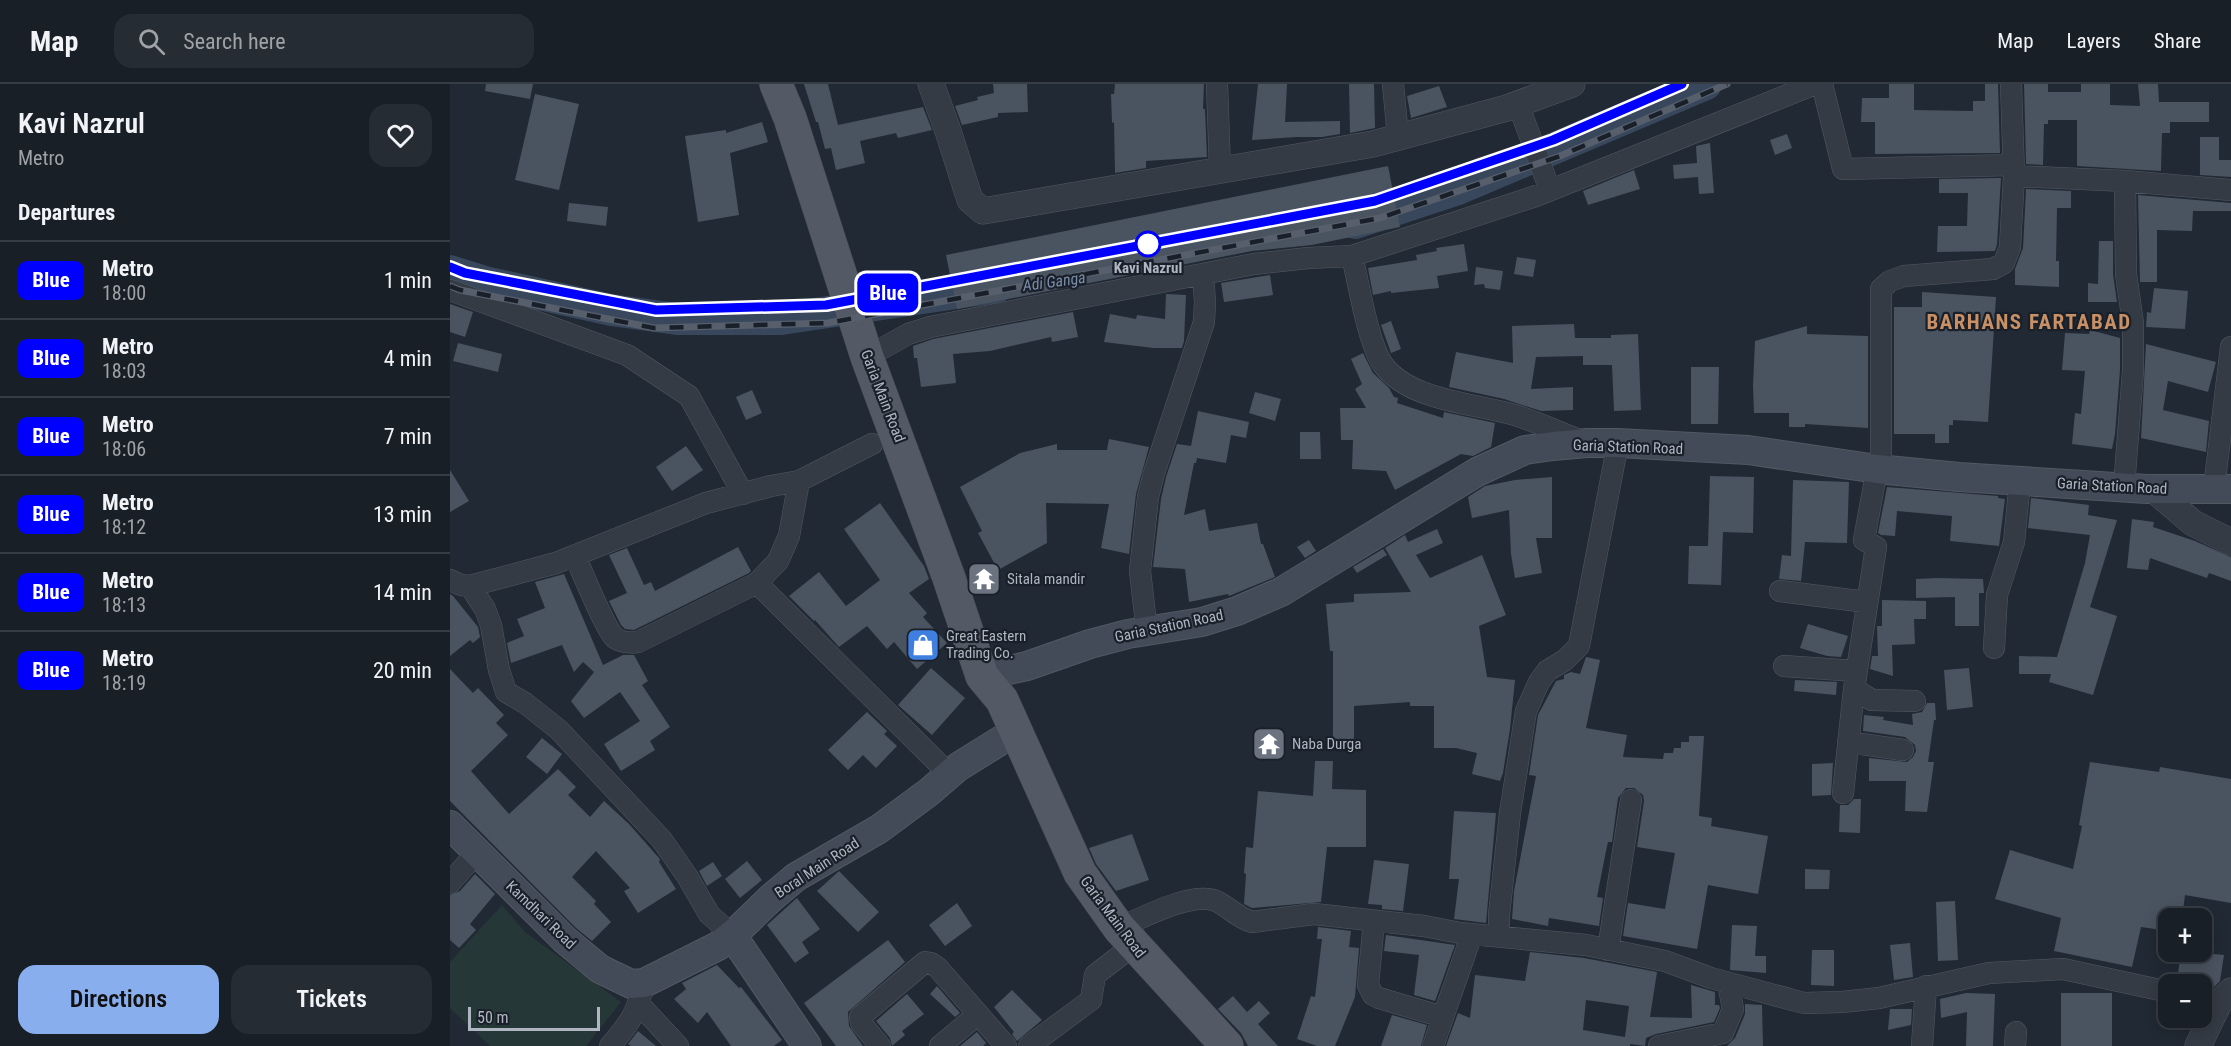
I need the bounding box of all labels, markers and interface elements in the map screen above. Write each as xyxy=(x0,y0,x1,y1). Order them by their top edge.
search box xyxy=(114,14,534,68)
text: Map xyxy=(30,25,78,58)
icon: search xyxy=(135,25,168,58)
text: Search here xyxy=(183,29,286,54)
text: Map xyxy=(1997,29,2034,53)
text: Layers xyxy=(2067,29,2121,53)
text: Share xyxy=(2154,29,2201,53)
button: heart xyxy=(369,104,432,167)
text: Kavi Nazrul xyxy=(18,107,145,140)
text: Metro xyxy=(18,146,64,170)
text: Departures xyxy=(18,200,115,225)
marker: Kavi Nazrul xyxy=(1135,231,1161,257)
text: Metro xyxy=(102,256,154,281)
place label: Kavi Nazrul xyxy=(1114,259,1182,277)
text: Blue xyxy=(32,268,70,292)
text: 1 min xyxy=(384,268,432,293)
water label: Adi Ganga xyxy=(1021,268,1087,295)
line badge: Blue xyxy=(846,274,930,312)
text: 18:00 xyxy=(102,281,146,305)
text: Blue xyxy=(869,281,907,305)
district label: BARHANS FARTABAD xyxy=(1926,310,2132,334)
text: Metro xyxy=(102,334,154,359)
text: Blue xyxy=(32,346,70,370)
text: 4 min xyxy=(384,346,432,371)
street label: Garia Main Road xyxy=(857,347,909,445)
text: 18:03 xyxy=(102,359,146,383)
text: Metro xyxy=(102,412,154,437)
text: Blue xyxy=(32,424,70,448)
text: 7 min xyxy=(384,424,432,449)
street label: Garia Station Road xyxy=(1573,436,1683,458)
text: 18:06 xyxy=(102,437,146,461)
street label: Garia Station Road xyxy=(2056,474,2168,498)
text: Metro xyxy=(102,490,154,515)
text: Blue xyxy=(32,502,70,526)
text: 13 min xyxy=(373,502,432,527)
text: 18:12 xyxy=(102,515,146,539)
temple icon: Sitala mandir xyxy=(966,561,1002,597)
text: Metro xyxy=(102,568,154,593)
place label: Sitala mandir xyxy=(1007,570,1086,588)
text: Blue xyxy=(32,580,70,604)
text: 14 min xyxy=(373,580,432,605)
text: 18:13 xyxy=(102,593,146,617)
street label: Garia Station Road xyxy=(1113,606,1225,646)
shop icon: Great Eastern Trading Co. xyxy=(905,627,941,663)
place label: Great Eastern Trading Co. xyxy=(946,627,1026,662)
text: Metro xyxy=(102,646,154,671)
text: Blue xyxy=(32,658,70,682)
text: 20 min xyxy=(373,658,432,683)
text: 18:19 xyxy=(102,671,146,695)
temple icon: Naba Durga xyxy=(1251,726,1287,762)
place label: Naba Durga xyxy=(1292,735,1361,753)
street label: Boral Main Road xyxy=(771,834,863,902)
street label: Garia Main Road xyxy=(1076,873,1150,961)
street label: Kamdhari Road xyxy=(502,877,580,953)
map controls xyxy=(2158,908,2212,1028)
button: + xyxy=(2158,908,2212,962)
button: Directions xyxy=(18,965,219,1034)
button: Tickets xyxy=(231,965,432,1034)
button: − xyxy=(2158,974,2212,1028)
scale bar xyxy=(468,1004,600,1032)
text: 50 m xyxy=(477,1008,509,1027)

